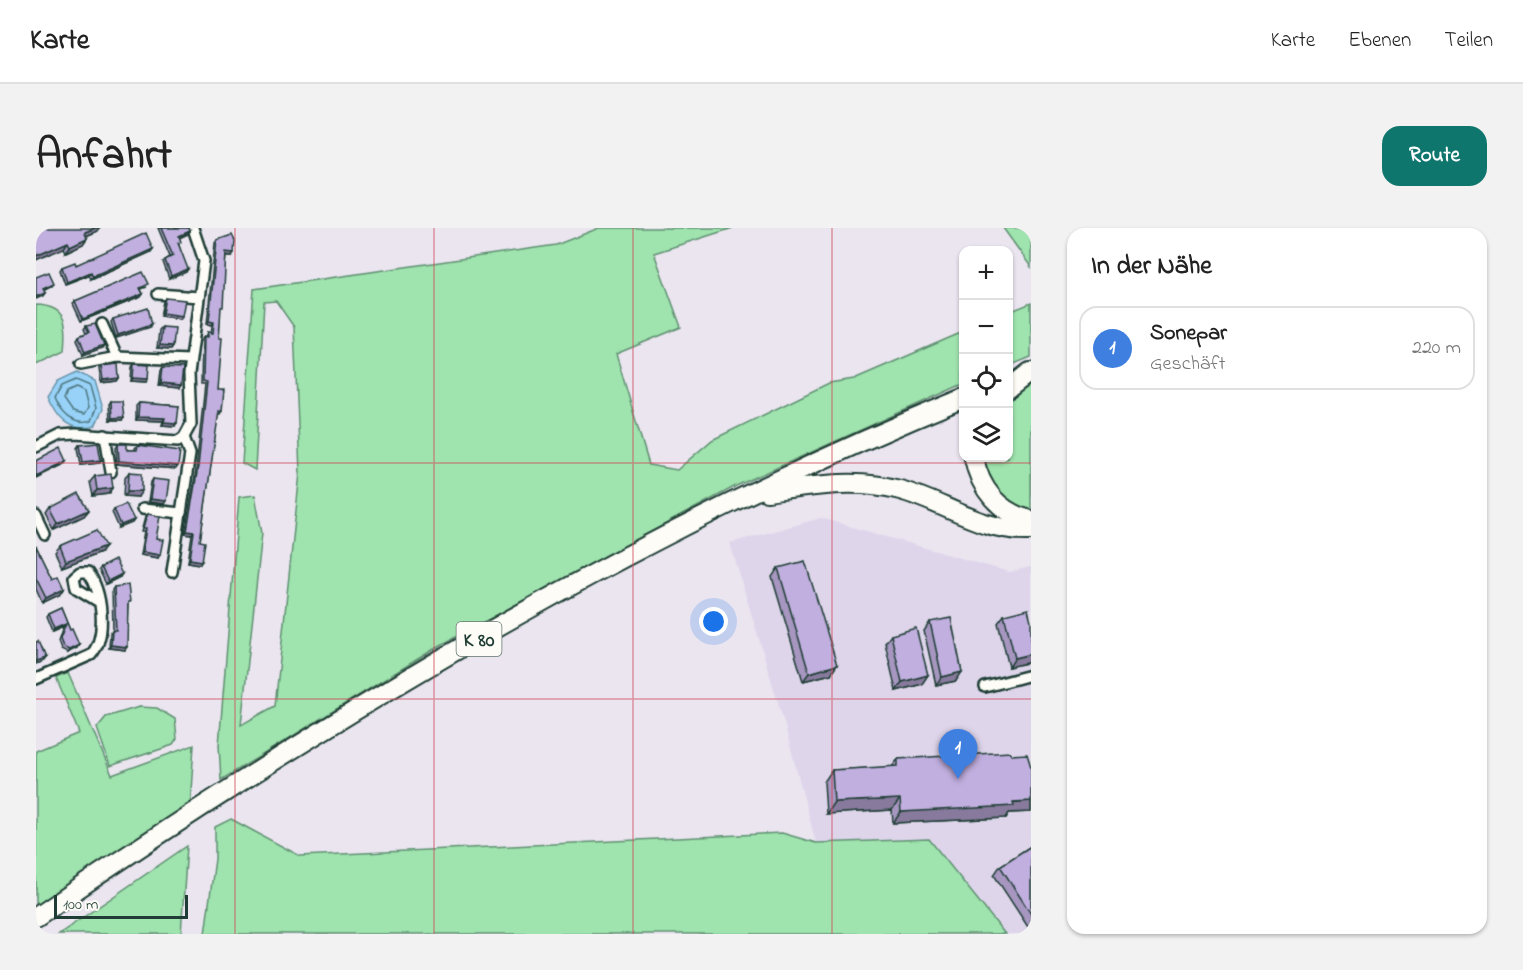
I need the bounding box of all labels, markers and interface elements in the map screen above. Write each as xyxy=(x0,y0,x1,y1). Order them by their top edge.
text: Karte xyxy=(30,21,89,62)
text: Karte xyxy=(1271,26,1315,56)
text: Ebenen xyxy=(1348,26,1411,56)
text: Teilen xyxy=(1444,26,1493,56)
text: Anfahrt xyxy=(36,126,172,187)
button: Route xyxy=(1382,126,1487,186)
map controls xyxy=(959,246,1013,462)
button: + xyxy=(959,246,1013,300)
text: In der Nähe xyxy=(1091,248,1212,286)
button: − xyxy=(959,300,1013,354)
text: Sonepar xyxy=(1150,318,1227,350)
text: 1 xyxy=(1109,334,1116,363)
text: 220 m xyxy=(1412,334,1461,363)
text: Geschäft xyxy=(1150,350,1225,379)
button: locate xyxy=(959,354,1013,408)
button: layers xyxy=(959,408,1013,462)
your location xyxy=(699,607,728,636)
road number: K 80 xyxy=(456,622,502,656)
pin: 1 xyxy=(938,730,978,779)
scale bar xyxy=(54,892,188,920)
text: 100 m xyxy=(63,893,98,917)

